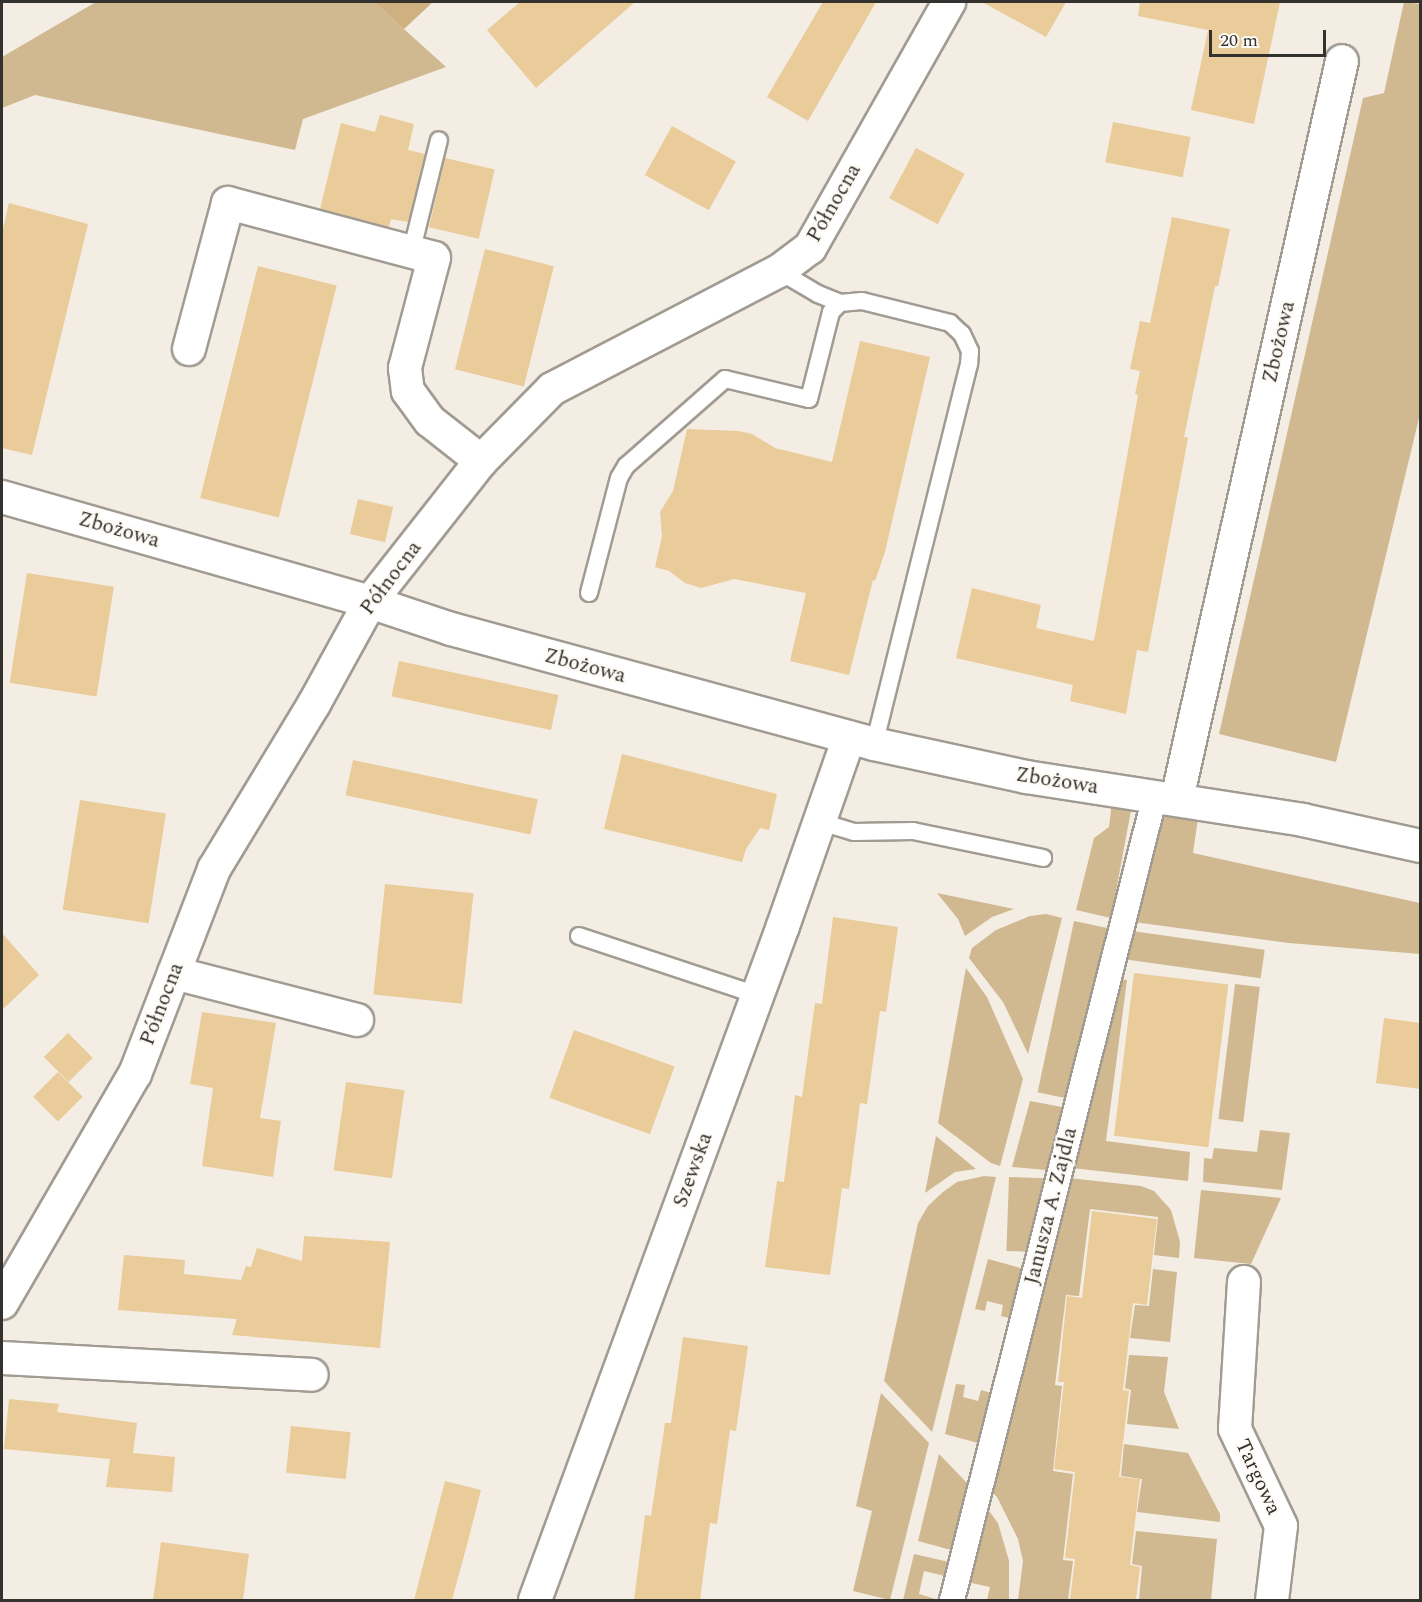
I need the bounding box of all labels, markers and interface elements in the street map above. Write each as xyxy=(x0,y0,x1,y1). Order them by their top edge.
scale bar xyxy=(1212,18,1329,56)
text: 20 m xyxy=(1220,27,1258,54)
street label: Północna xyxy=(801,159,867,247)
street label: Zbożowa xyxy=(1257,298,1301,386)
street label: Zbożowa xyxy=(75,506,163,554)
street label: Północna xyxy=(355,536,427,620)
street label: Zbożowa xyxy=(541,643,629,689)
street label: Zbożowa xyxy=(1014,762,1100,800)
street label: Północna xyxy=(135,959,189,1049)
street label: Janusza A. Zajdla xyxy=(1019,1125,1083,1287)
street label: Szewska xyxy=(668,1129,718,1211)
street label: Targowa xyxy=(1230,1435,1286,1519)

